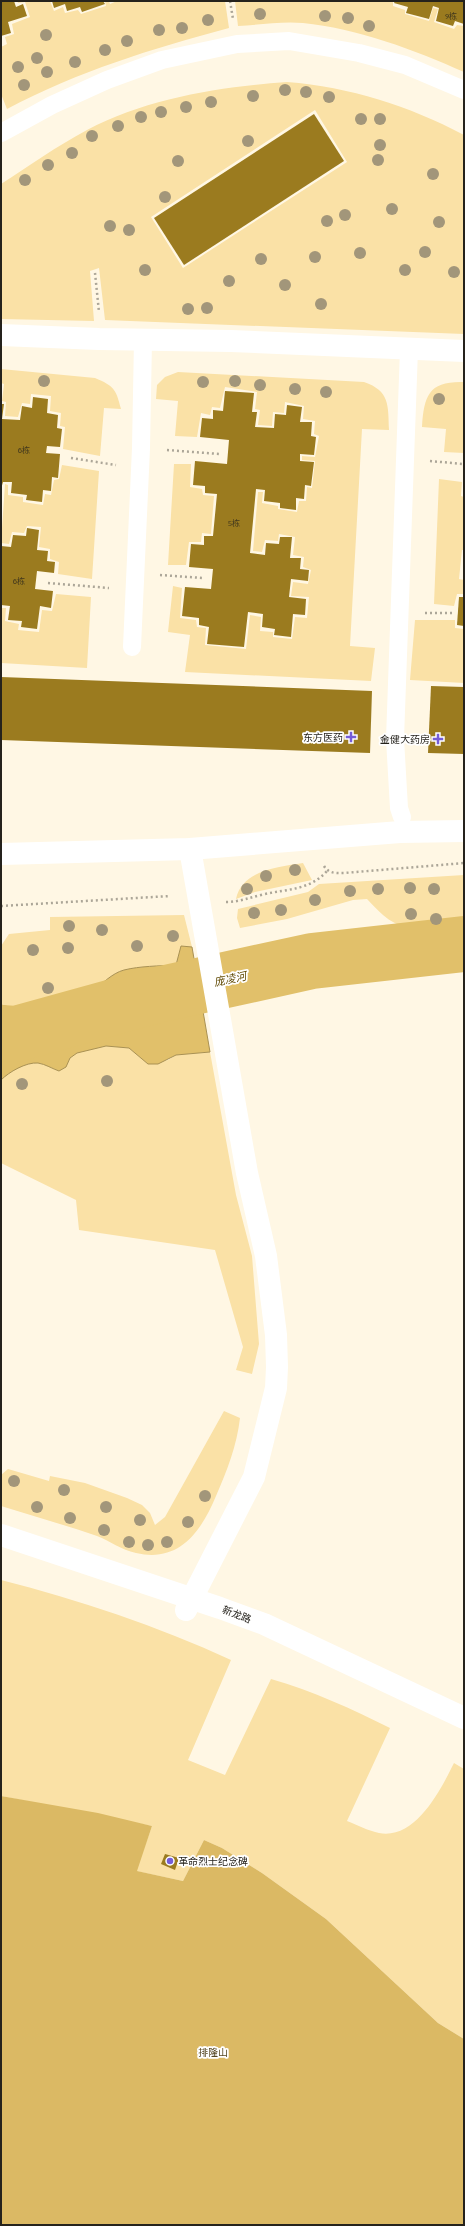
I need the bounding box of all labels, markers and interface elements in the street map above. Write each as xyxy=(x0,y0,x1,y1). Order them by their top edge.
house number: 9栋 xyxy=(445,11,457,21)
house number: 6栋 xyxy=(18,445,30,455)
house number: 5栋 xyxy=(228,518,240,528)
house number: 6栋 xyxy=(13,576,25,586)
place label: 东方医药 xyxy=(303,732,343,744)
marker: 东方医药 xyxy=(346,732,356,742)
place label: 金健大药房 xyxy=(380,734,430,746)
marker: 金健大药房 xyxy=(433,734,443,744)
water label: 庞凌河 xyxy=(213,969,250,989)
street label: 新龙路 xyxy=(220,1604,253,1626)
marker: 革命烈士纪念碑 xyxy=(165,1856,175,1866)
place label: 革命烈士纪念碑 xyxy=(178,1856,248,1868)
park label: 排隆山 xyxy=(198,2047,228,2059)

